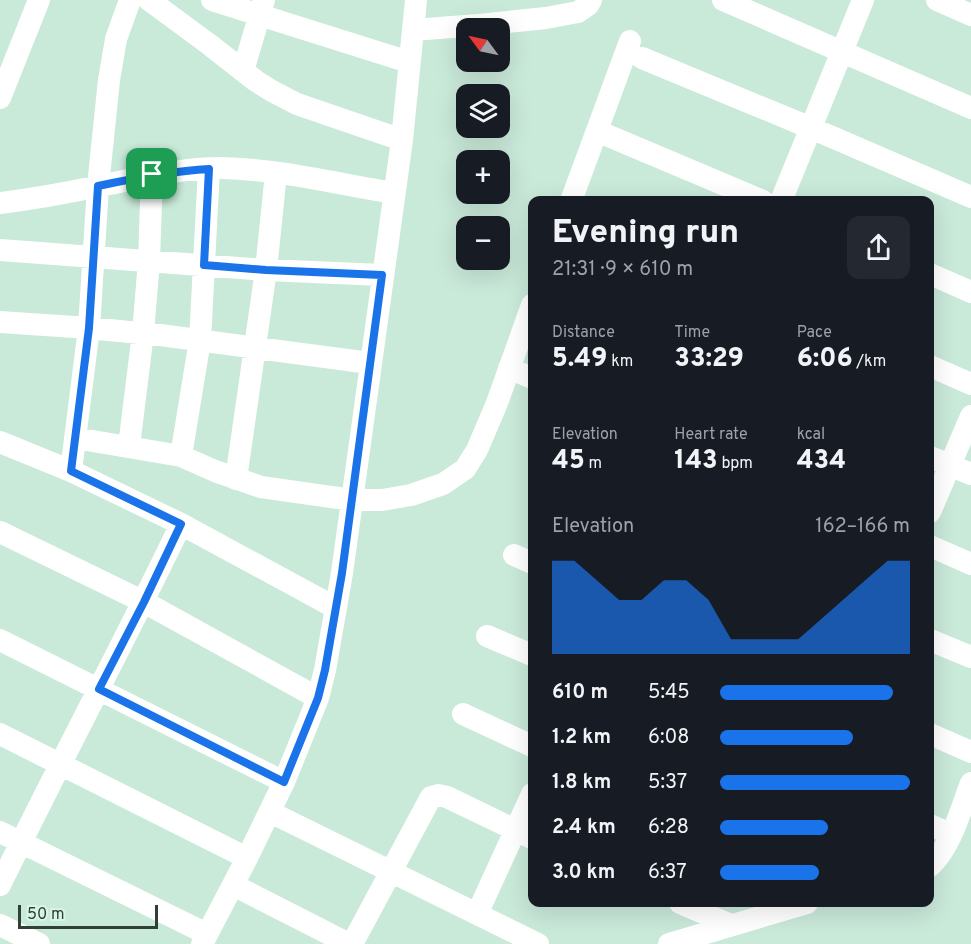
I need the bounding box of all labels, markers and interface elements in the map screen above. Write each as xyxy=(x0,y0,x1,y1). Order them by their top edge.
north arrow xyxy=(456,18,510,72)
map controls xyxy=(456,18,510,270)
button: layers xyxy=(456,84,510,138)
pin xyxy=(126,148,177,199)
button: + xyxy=(456,150,510,204)
icon: arrive xyxy=(135,157,168,190)
text: Evening run xyxy=(552,213,739,255)
button: − xyxy=(456,216,510,270)
button: share xyxy=(847,216,910,279)
text: 21:31 · 9 × 610 m xyxy=(552,257,693,283)
text: Distance xyxy=(552,323,615,343)
text: Time xyxy=(674,323,710,343)
text: Pace xyxy=(797,323,832,343)
text: 5.49 xyxy=(552,343,607,376)
text: 33:29 xyxy=(674,343,744,376)
text: 6:06 xyxy=(797,343,853,376)
text: km xyxy=(607,352,633,372)
text: /km xyxy=(853,352,886,372)
text: Elevation xyxy=(552,425,618,445)
text: Heart rate xyxy=(674,425,748,445)
text: kcal xyxy=(797,425,825,445)
text: 45 xyxy=(552,445,585,478)
text: 143 xyxy=(674,445,718,478)
text: 434 xyxy=(797,445,846,478)
text: m xyxy=(585,454,602,474)
text: bpm xyxy=(718,454,753,474)
text: Elevation xyxy=(552,514,634,540)
text: 162–166 m xyxy=(815,514,910,540)
text: 610 m xyxy=(552,680,608,706)
text: 5:45 xyxy=(648,680,690,706)
text: 1.2 km xyxy=(552,725,611,751)
text: 6:08 xyxy=(648,725,690,751)
text: 1.8 km xyxy=(552,770,611,796)
text: 5:37 xyxy=(648,770,687,796)
text: 2.4 km xyxy=(552,815,616,841)
text: 6:28 xyxy=(648,815,689,841)
text: 3.0 km xyxy=(552,860,615,886)
text: 6:37 xyxy=(648,860,687,886)
scale bar xyxy=(18,902,158,930)
text: 50 m xyxy=(27,905,65,925)

